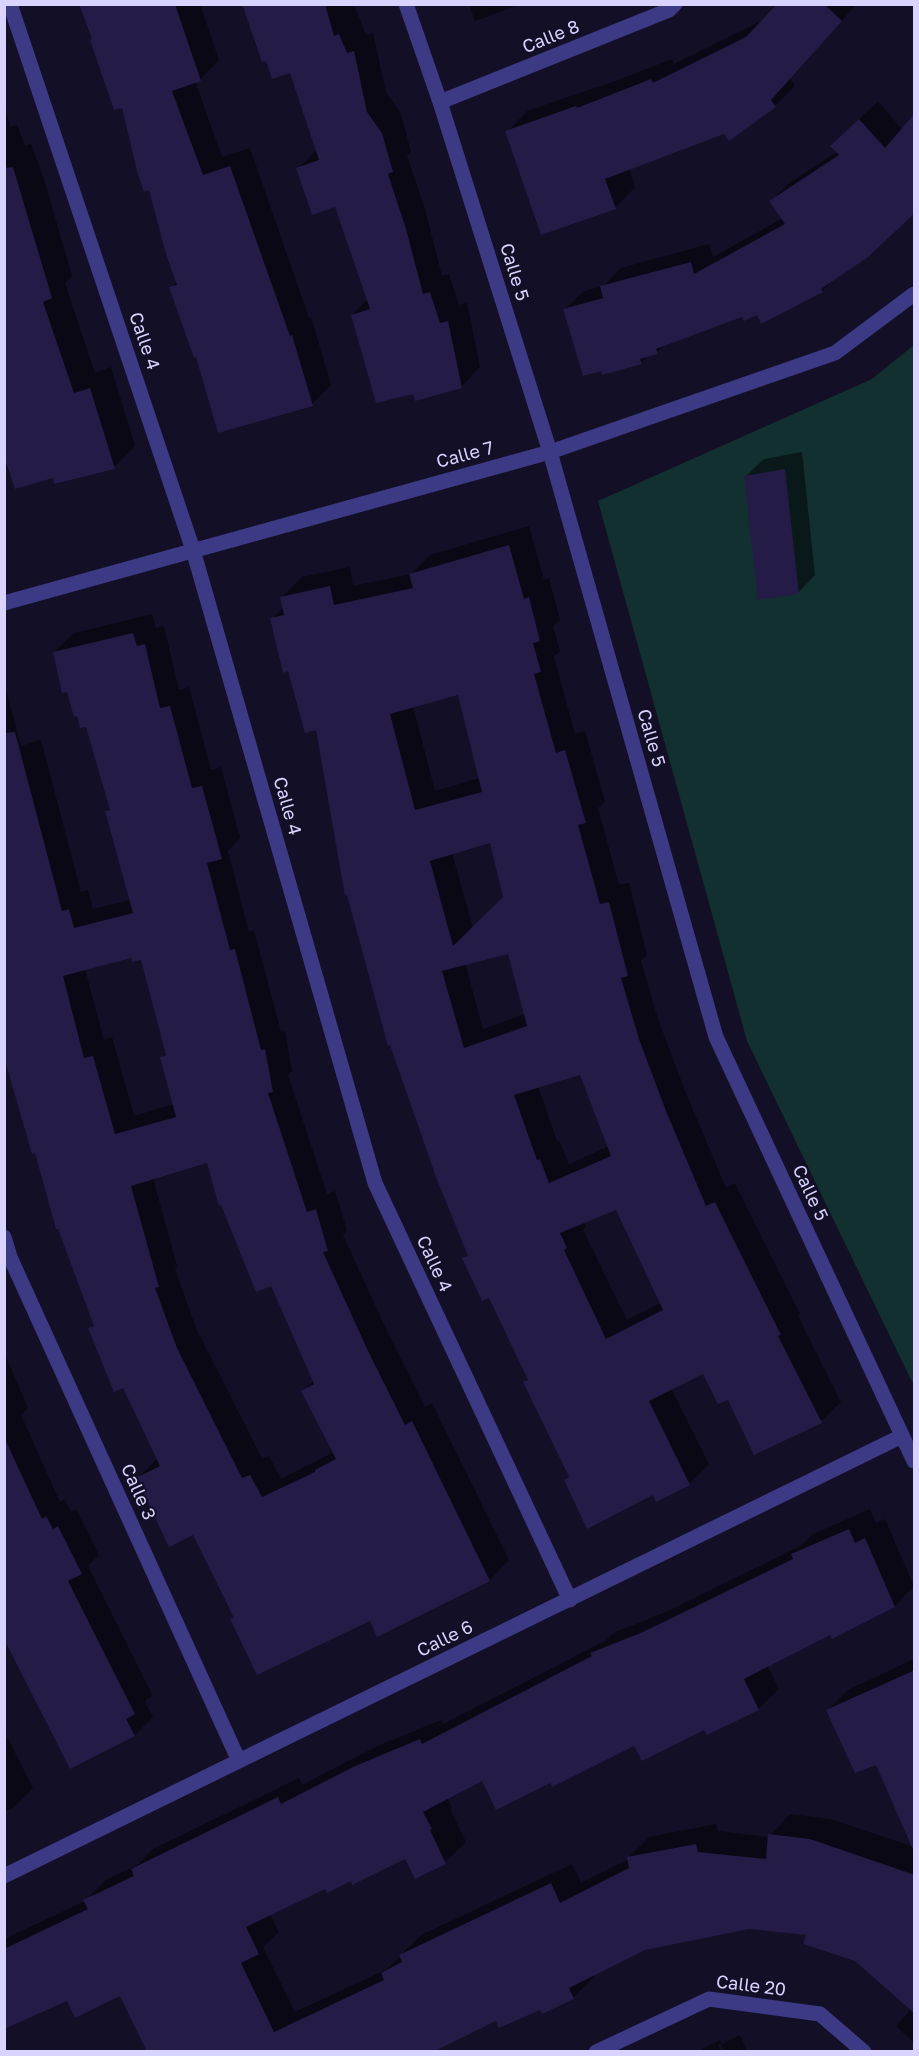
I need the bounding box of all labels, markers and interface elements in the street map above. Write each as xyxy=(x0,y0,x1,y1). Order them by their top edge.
street label: Calle 8 xyxy=(519,16,583,58)
street label: Calle 5 xyxy=(495,241,533,303)
street label: Calle 4 xyxy=(124,309,164,373)
street label: Calle 7 xyxy=(434,437,496,473)
street label: Calle 5 xyxy=(632,707,670,769)
street label: Calle 4 xyxy=(268,774,306,838)
street label: Calle 5 xyxy=(788,1162,832,1224)
street label: Calle 4 xyxy=(412,1232,456,1296)
street label: Calle 3 xyxy=(116,1461,160,1523)
street label: Calle 6 xyxy=(413,1616,477,1662)
street label: Calle 20 xyxy=(715,1971,787,2001)

